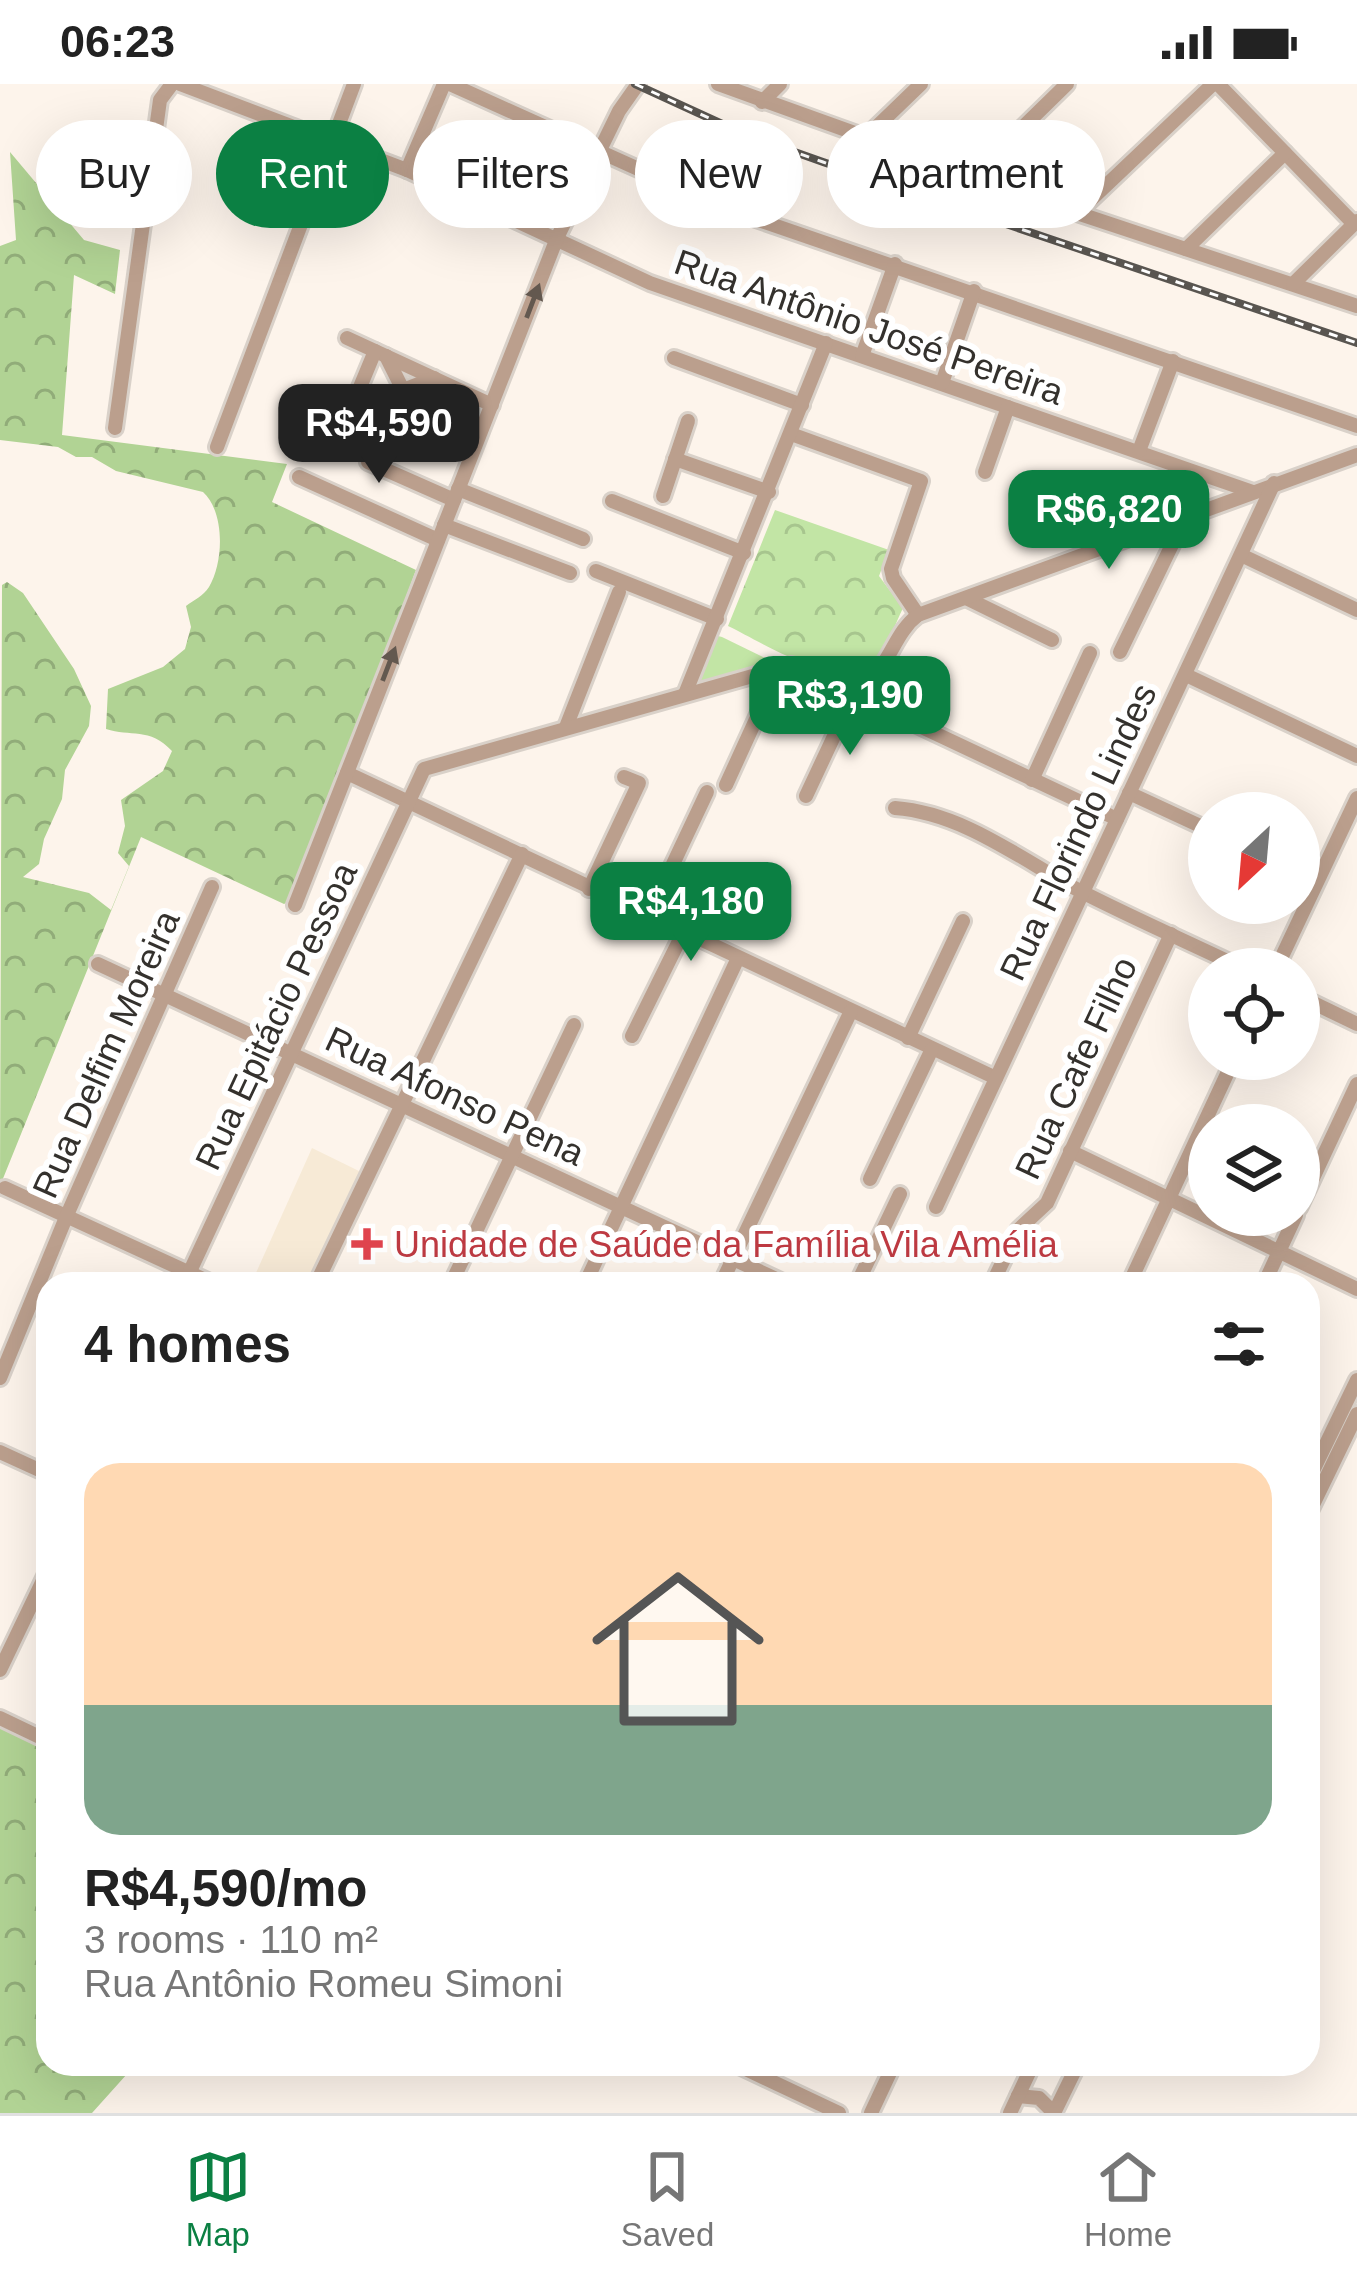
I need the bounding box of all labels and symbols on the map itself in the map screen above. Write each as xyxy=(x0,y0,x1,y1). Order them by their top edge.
street label: Rua Antônio José Pereira xyxy=(669,241,1070,413)
one-way arrow xyxy=(525,283,544,319)
pin: R$4,590 xyxy=(268,384,490,486)
pin: R$6,820 xyxy=(998,470,1220,572)
one-way arrow xyxy=(380,645,399,681)
pin: R$3,190 xyxy=(739,656,961,758)
street label: Rua Florindo Lindes xyxy=(991,677,1165,987)
north arrow xyxy=(1188,792,1320,924)
street label: Rua Epitácio Pessoa xyxy=(187,855,366,1176)
pin: R$4,180 xyxy=(580,862,802,964)
street label: Rua Delfim Moreira xyxy=(24,903,188,1204)
street label: Rua Cafe Filho xyxy=(1007,951,1145,1185)
street label: Rua Afonso Pena xyxy=(319,1018,592,1174)
place label: Unidade de Saúde da Família Vila Amélia xyxy=(394,1224,1059,1265)
marker: Unidade de Saúde da Família Vila Amélia xyxy=(351,1228,383,1260)

